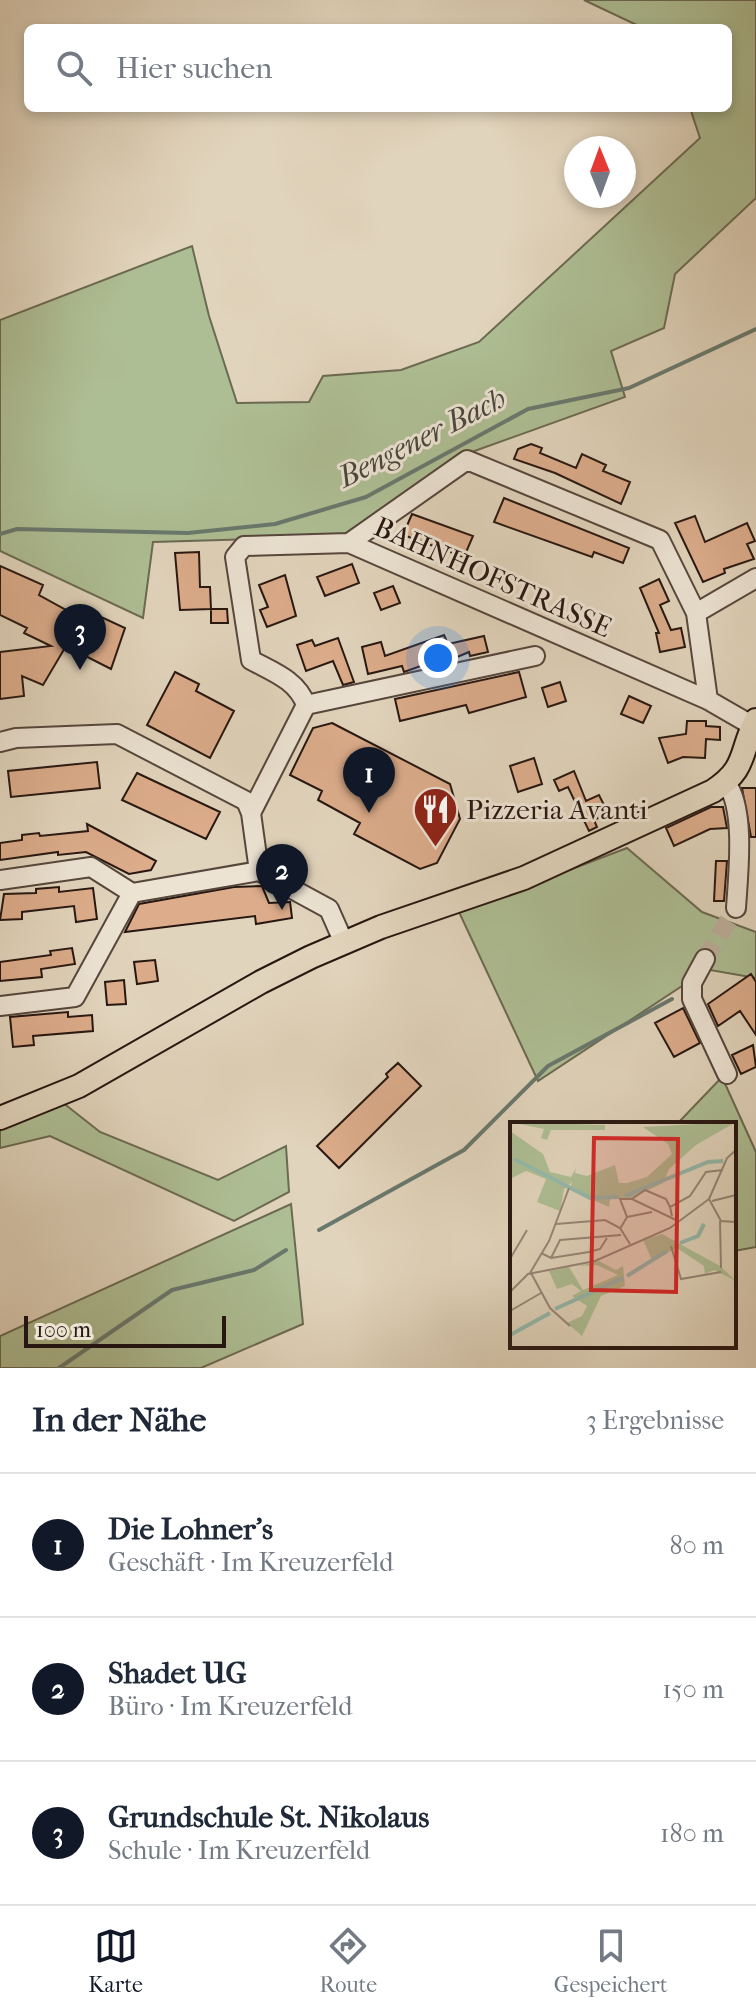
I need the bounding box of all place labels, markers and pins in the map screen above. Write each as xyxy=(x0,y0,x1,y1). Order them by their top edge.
pin: 3 xyxy=(54,604,106,670)
pin: 1 xyxy=(343,747,395,813)
restaurant icon: Pizzeria Avanti xyxy=(411,785,459,848)
place label: Pizzeria Avanti xyxy=(466,793,647,826)
pin: 2 xyxy=(256,844,308,910)

